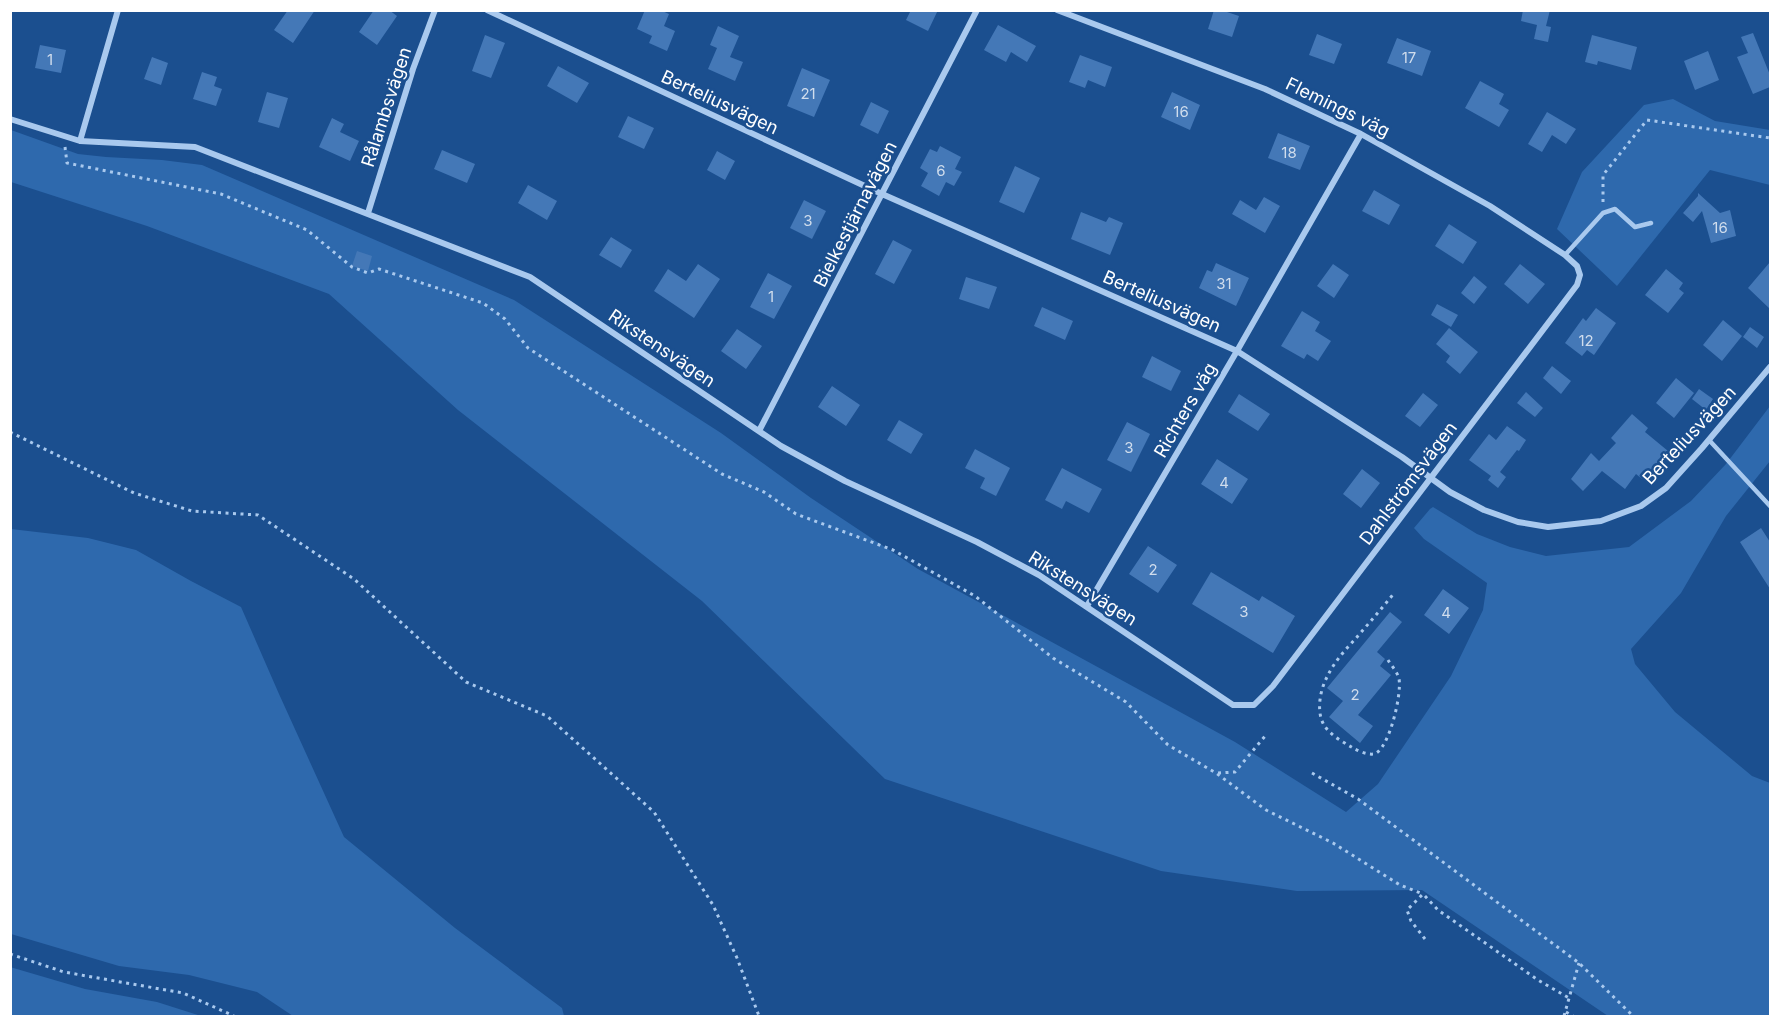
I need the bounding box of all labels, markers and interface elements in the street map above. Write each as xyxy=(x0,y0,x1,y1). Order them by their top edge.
street label: Rålambsvägen xyxy=(357,44,415,170)
house number: 17 xyxy=(1402,48,1416,67)
house number: 1 xyxy=(47,50,53,69)
street label: Berteliusvägen xyxy=(658,66,782,138)
street label: Flemings väg xyxy=(1283,73,1393,141)
house number: 21 xyxy=(800,84,816,103)
house number: 16 xyxy=(1173,102,1189,121)
street label: Bielkestjärnavägen xyxy=(809,138,901,290)
house number: 18 xyxy=(1281,143,1297,162)
house number: 6 xyxy=(936,161,946,180)
house number: 3 xyxy=(803,211,813,230)
house number: 16 xyxy=(1712,218,1728,237)
street label: Berteliusvägen xyxy=(1100,266,1224,336)
house number: 31 xyxy=(1216,274,1232,293)
house number: 1 xyxy=(768,287,774,306)
street label: Rikstensvägen xyxy=(605,305,719,391)
house number: 12 xyxy=(1578,331,1594,350)
street label: Richters väg xyxy=(1150,359,1220,461)
street label: Berteliusvägen xyxy=(1638,382,1740,488)
street label: Dahlströmsvägen xyxy=(1355,417,1461,549)
house number: 3 xyxy=(1124,438,1134,457)
house number: 4 xyxy=(1219,473,1229,492)
street label: Rikstensvägen xyxy=(1025,546,1141,630)
house number: 2 xyxy=(1148,560,1158,579)
house number: 3 xyxy=(1239,602,1249,621)
house number: 4 xyxy=(1441,603,1451,622)
house number: 2 xyxy=(1350,685,1360,704)

